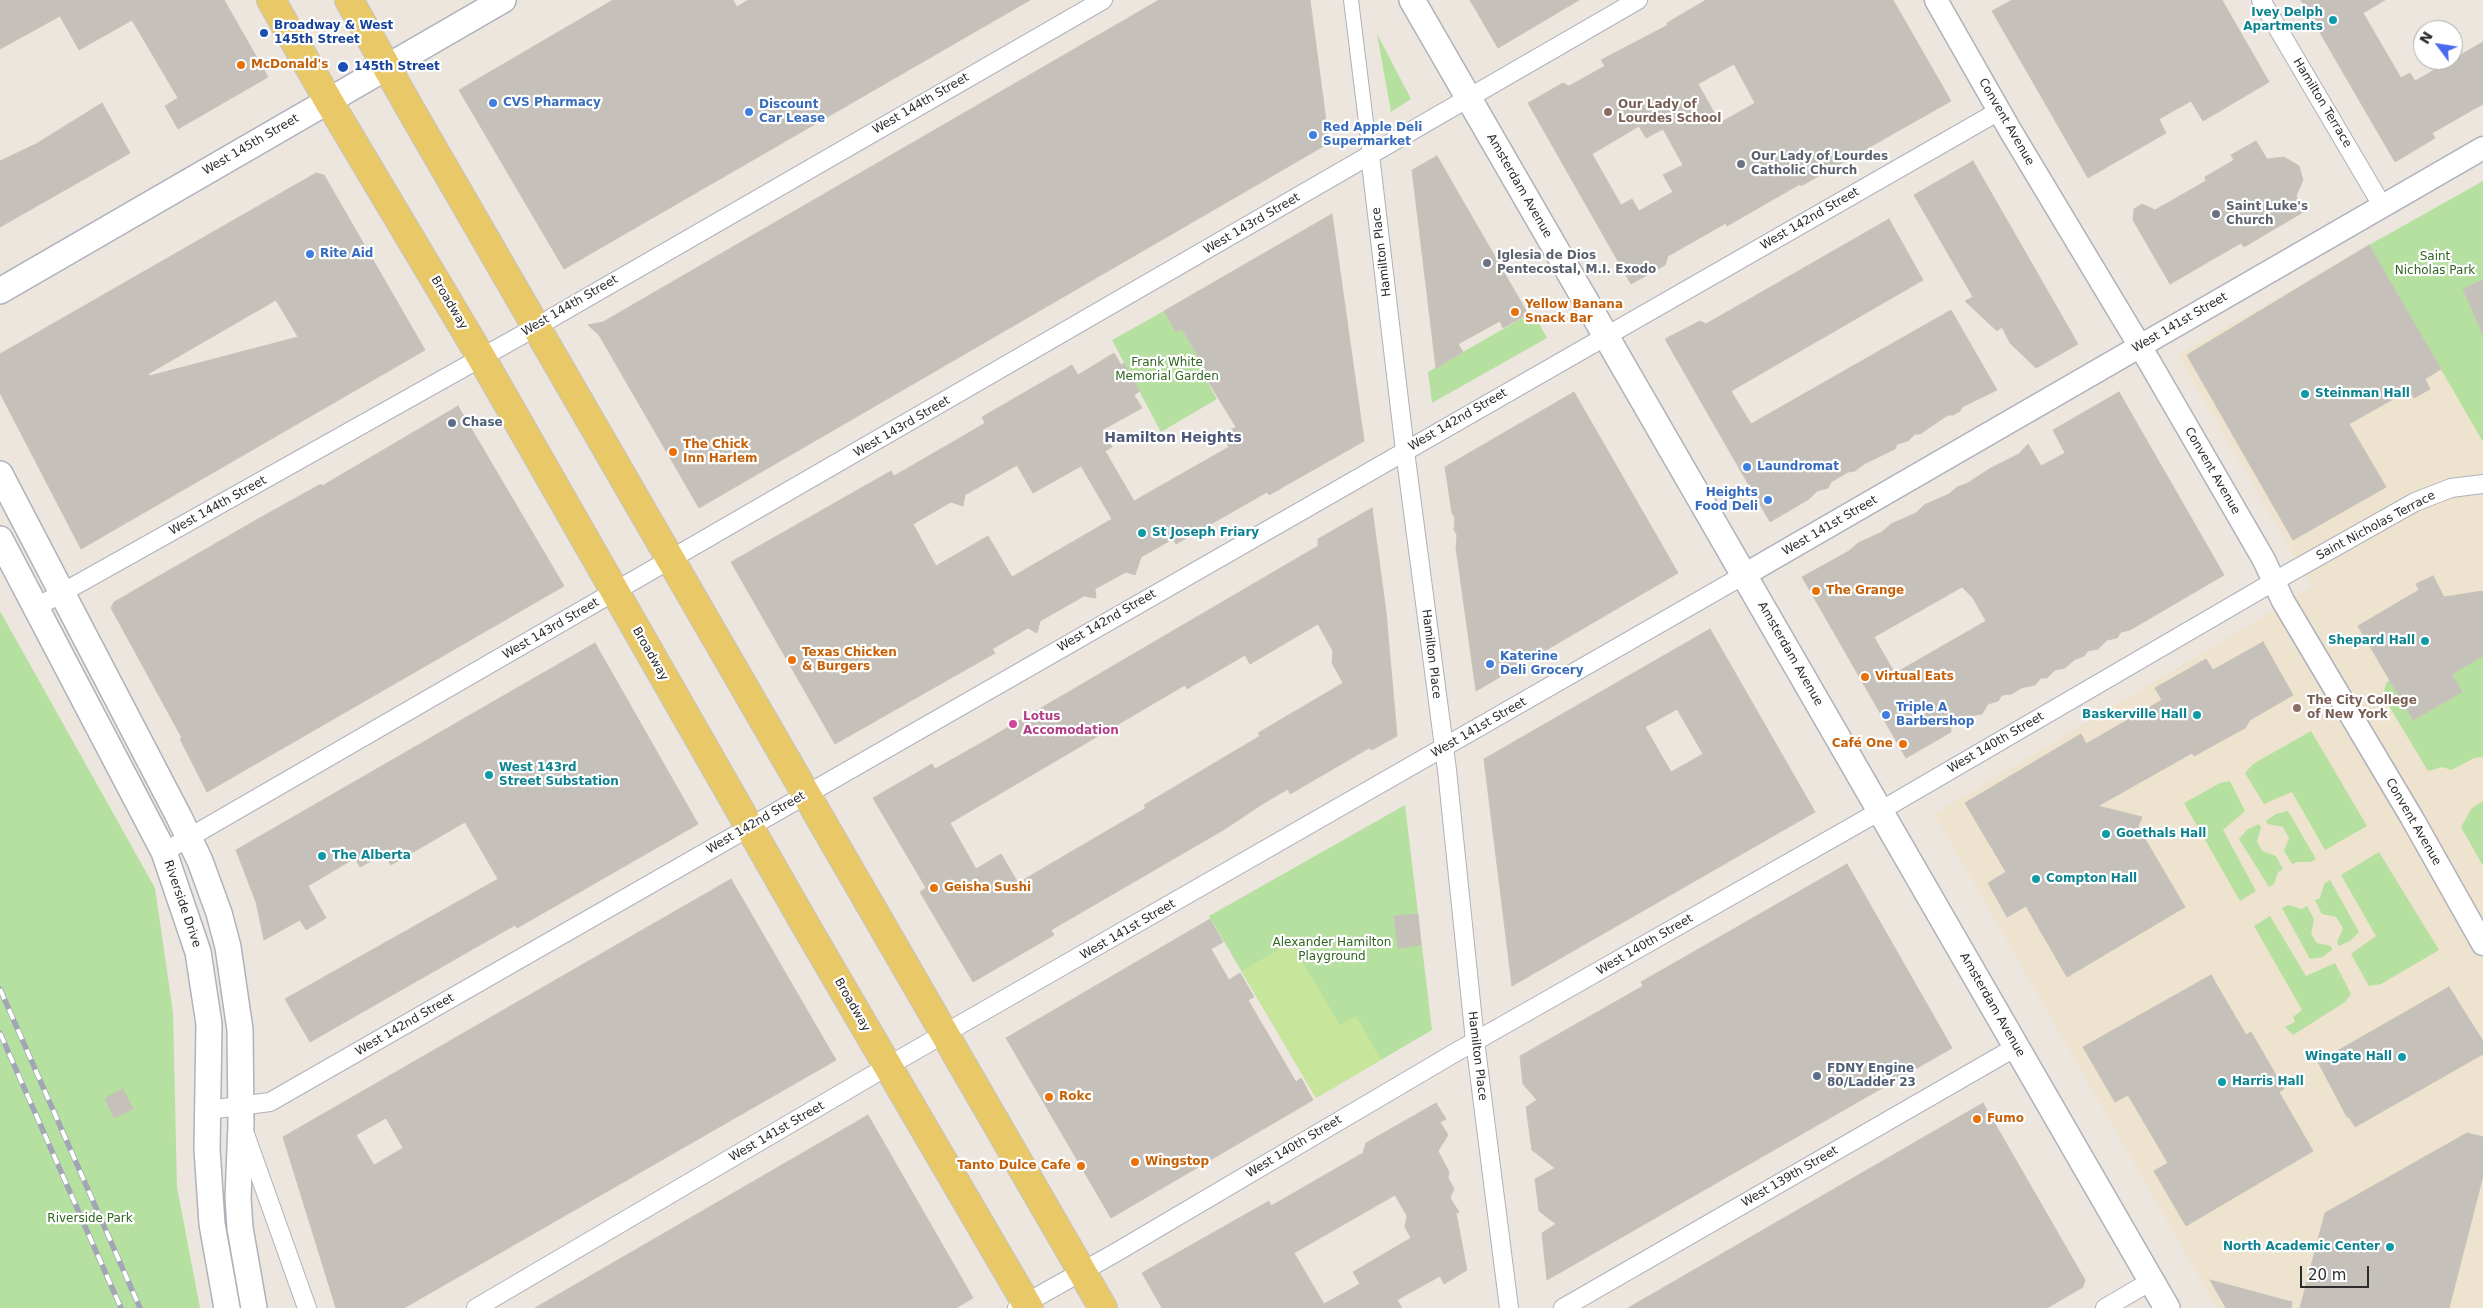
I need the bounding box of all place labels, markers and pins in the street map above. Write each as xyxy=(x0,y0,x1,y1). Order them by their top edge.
place label: Ivey Delph Apartments xyxy=(2243,6,2323,34)
marker: Ivey Delph Apartments xyxy=(2327,14,2339,26)
place label: Broadway & West 145th Street xyxy=(274,19,393,47)
marker: Broadway & West 145th Street xyxy=(258,27,270,39)
place label: McDonald's xyxy=(251,58,328,72)
marker: McDonald's xyxy=(235,59,247,71)
marker: 145th Street xyxy=(336,60,350,74)
place label: 145th Street xyxy=(354,60,440,74)
place label: CVS Pharmacy xyxy=(503,96,601,110)
marker: CVS Pharmacy xyxy=(487,97,499,109)
place label: Discount Car Lease xyxy=(759,98,825,126)
place label: Our Lady of Lourdes School xyxy=(1618,98,1721,126)
marker: Discount Car Lease xyxy=(743,106,755,118)
marker: Our Lady of Lourdes School xyxy=(1602,106,1614,118)
place label: Red Apple Deli Supermarket xyxy=(1323,121,1422,149)
marker: Red Apple Deli Supermarket xyxy=(1307,129,1319,141)
place label: Our Lady of Lourdes Catholic Church xyxy=(1751,150,1888,178)
marker: Our Lady of Lourdes Catholic Church xyxy=(1735,158,1747,170)
place label: Saint Luke's Church xyxy=(2226,200,2308,228)
marker: Saint Luke's Church xyxy=(2210,208,2222,220)
place label: Rite Aid xyxy=(320,247,373,261)
marker: Rite Aid xyxy=(304,248,316,260)
place label: Iglesia de Dios Pentecostal, M.I. Exodo xyxy=(1497,249,1656,277)
marker: Iglesia de Dios Pentecostal, M.I. Exodo xyxy=(1481,257,1493,269)
place label: Yellow Banana Snack Bar xyxy=(1525,298,1623,326)
marker: Yellow Banana Snack Bar xyxy=(1509,306,1521,318)
place label: Steinman Hall xyxy=(2315,387,2410,401)
marker: Steinman Hall xyxy=(2299,388,2311,400)
place label: Chase xyxy=(462,416,503,430)
marker: Chase xyxy=(446,417,458,429)
place label: The Chick Inn Harlem xyxy=(683,438,758,466)
marker: The Chick Inn Harlem xyxy=(667,446,679,458)
place label: Laundromat xyxy=(1757,460,1839,474)
marker: Laundromat xyxy=(1741,461,1753,473)
place label: Heights Food Deli xyxy=(1695,486,1758,514)
marker: Heights Food Deli xyxy=(1762,494,1774,506)
place label: St Joseph Friary xyxy=(1152,526,1259,540)
marker: St Joseph Friary xyxy=(1136,527,1148,539)
place label: The Grange xyxy=(1826,584,1904,598)
marker: The Grange xyxy=(1810,585,1822,597)
place label: Shepard Hall xyxy=(2328,634,2415,648)
marker: Shepard Hall xyxy=(2419,635,2431,647)
place label: Texas Chicken & Burgers xyxy=(802,646,897,674)
place label: Katerine Deli Grocery xyxy=(1500,650,1584,678)
marker: Texas Chicken & Burgers xyxy=(786,654,798,666)
marker: Katerine Deli Grocery xyxy=(1484,658,1496,670)
place label: Virtual Eats xyxy=(1875,670,1954,684)
marker: Virtual Eats xyxy=(1859,671,1871,683)
place label: The City College of New York xyxy=(2307,694,2417,722)
place label: Triple A Barbershop xyxy=(1896,701,1974,729)
marker: The City College of New York xyxy=(2291,702,2303,714)
place label: Baskerville Hall xyxy=(2082,708,2187,722)
marker: Triple A Barbershop xyxy=(1880,709,1892,721)
marker: Baskerville Hall xyxy=(2191,709,2203,721)
place label: Lotus Accomodation xyxy=(1023,710,1119,738)
marker: Lotus Accomodation xyxy=(1007,718,1019,730)
place label: Café One xyxy=(1832,737,1893,751)
marker: Café One xyxy=(1897,738,1909,750)
place label: West 143rd Street Substation xyxy=(499,761,619,789)
marker: West 143rd Street Substation xyxy=(483,769,495,781)
place label: Goethals Hall xyxy=(2116,827,2206,841)
marker: Goethals Hall xyxy=(2100,828,2112,840)
place label: The Alberta xyxy=(332,849,411,863)
marker: The Alberta xyxy=(316,850,328,862)
place label: Compton Hall xyxy=(2046,872,2137,886)
marker: Compton Hall xyxy=(2030,873,2042,885)
place label: Geisha Sushi xyxy=(944,881,1031,895)
marker: Geisha Sushi xyxy=(928,882,940,894)
place label: Wingate Hall xyxy=(2305,1050,2392,1064)
marker: Wingate Hall xyxy=(2396,1051,2408,1063)
place label: FDNY Engine 80/Ladder 23 xyxy=(1827,1062,1916,1090)
marker: FDNY Engine 80/Ladder 23 xyxy=(1811,1070,1823,1082)
place label: Harris Hall xyxy=(2232,1075,2304,1089)
marker: Harris Hall xyxy=(2216,1076,2228,1088)
place label: Rokc xyxy=(1059,1090,1092,1104)
marker: Rokc xyxy=(1043,1091,1055,1103)
place label: Fumo xyxy=(1987,1112,2024,1126)
marker: Fumo xyxy=(1971,1113,1983,1125)
place label: Wingstop xyxy=(1145,1155,1209,1169)
marker: Wingstop xyxy=(1129,1156,1141,1168)
place label: Tanto Dulce Cafe xyxy=(957,1159,1071,1173)
marker: Tanto Dulce Cafe xyxy=(1075,1160,1087,1172)
place label: North Academic Center xyxy=(2223,1240,2380,1254)
marker: North Academic Center xyxy=(2384,1241,2396,1253)

